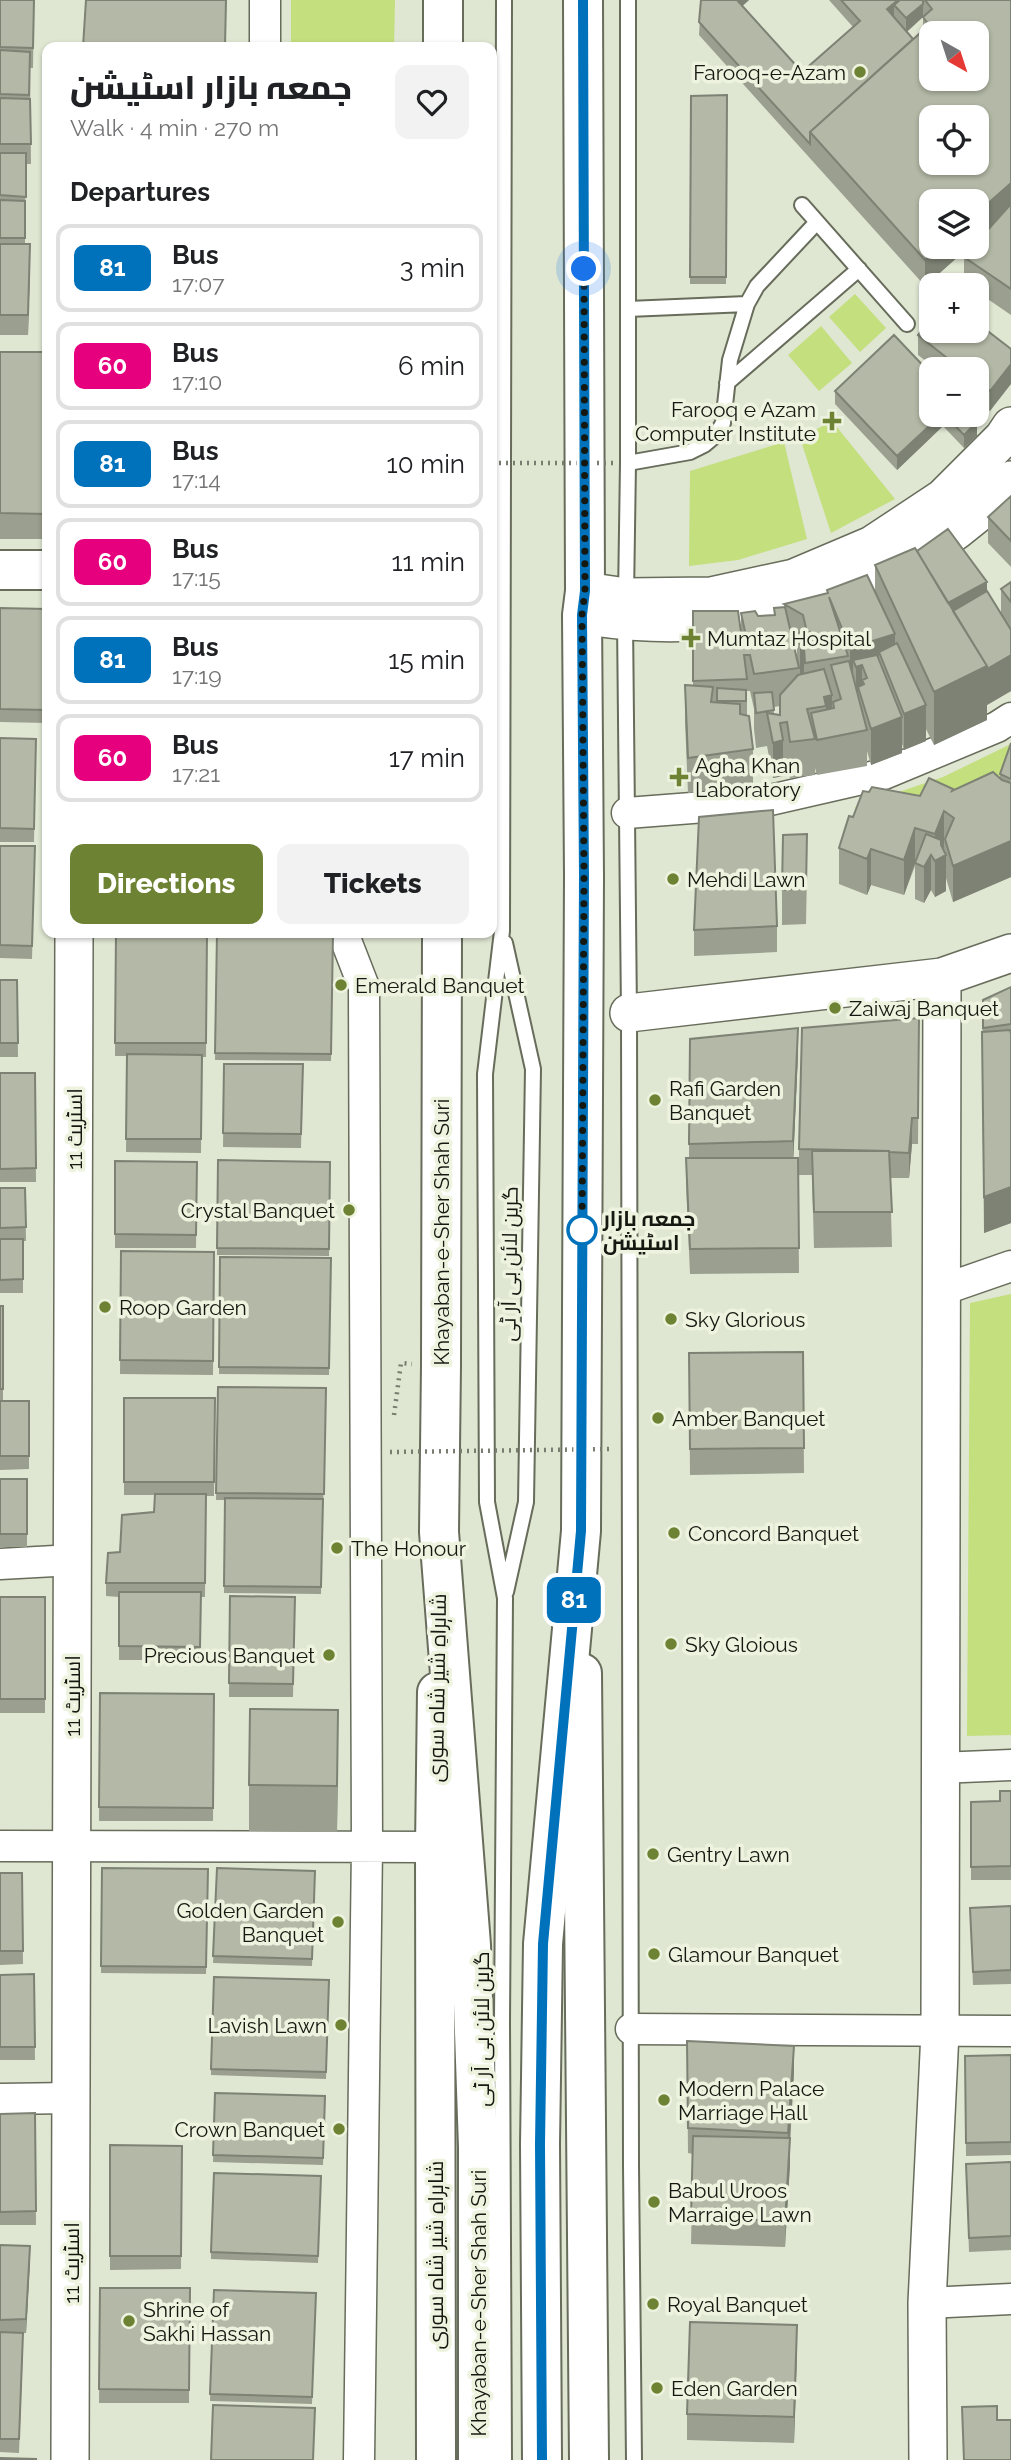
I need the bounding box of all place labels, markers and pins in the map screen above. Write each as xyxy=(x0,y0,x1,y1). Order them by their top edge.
place label: Farooq-e-Azam xyxy=(693,60,846,85)
marker: Farooq-e-Azam xyxy=(852,64,868,80)
place label: Farooq e Azam Computer Institute xyxy=(635,397,816,446)
marker: Farooq e Azam Computer Institute xyxy=(822,411,842,431)
place label: Mumtaz Hospital xyxy=(707,626,871,651)
marker: Mumtaz Hospital xyxy=(681,628,701,648)
place label: Agha Khan Laboratory xyxy=(695,753,801,802)
marker: Agha Khan Laboratory xyxy=(669,767,689,787)
place label: Mehdi Lawn xyxy=(687,867,805,892)
marker: Mehdi Lawn xyxy=(665,871,681,887)
place label: Emerald Banquet xyxy=(355,973,525,998)
marker: Emerald Banquet xyxy=(333,977,349,993)
place label: Zaiwaj Banquet xyxy=(849,996,999,1021)
marker: Zaiwaj Banquet xyxy=(827,1000,843,1016)
place label: Rafi Garden Banquet xyxy=(669,1076,781,1125)
marker: Rafi Garden Banquet xyxy=(647,1092,663,1108)
place label: Crystal Banquet xyxy=(181,1198,335,1223)
marker: Crystal Banquet xyxy=(341,1202,357,1218)
place label: جمعہ بازار اسٹیشن xyxy=(602,1206,695,1255)
marker: جمعہ بازار اسٹیشن xyxy=(567,1215,597,1245)
place label: Roop Garden xyxy=(119,1295,247,1320)
marker: Roop Garden xyxy=(97,1299,113,1315)
place label: Sky Glorious xyxy=(685,1307,805,1332)
marker: Sky Glorious xyxy=(663,1311,679,1327)
place label: Amber Banquet xyxy=(672,1406,825,1431)
marker: Amber Banquet xyxy=(650,1410,666,1426)
place label: Concord Banquet xyxy=(688,1521,859,1546)
marker: Concord Banquet xyxy=(666,1525,682,1541)
place label: The Honour xyxy=(351,1536,467,1561)
marker: The Honour xyxy=(329,1540,345,1556)
place label: Sky Gloious xyxy=(685,1632,798,1657)
marker: Sky Gloious xyxy=(663,1636,679,1652)
place label: Precious Banquet xyxy=(144,1643,315,1668)
marker: Precious Banquet xyxy=(321,1647,337,1663)
place label: Gentry Lawn xyxy=(667,1842,790,1867)
marker: Gentry Lawn xyxy=(645,1846,661,1862)
place label: Golden Garden Banquet xyxy=(177,1898,324,1947)
marker: Golden Garden Banquet xyxy=(330,1914,346,1930)
place label: Glamour Banquet xyxy=(668,1942,839,1967)
marker: Glamour Banquet xyxy=(646,1946,662,1962)
place label: Lavish Lawn xyxy=(207,2013,327,2038)
marker: Lavish Lawn xyxy=(333,2017,349,2033)
place label: Modern Palace Marriage Hall xyxy=(678,2076,824,2125)
marker: Modern Palace Marriage Hall xyxy=(656,2092,672,2108)
place label: Crown Banquet xyxy=(174,2117,325,2142)
marker: Crown Banquet xyxy=(331,2121,347,2137)
place label: Babul Uroos Marraige Lawn xyxy=(668,2178,812,2227)
marker: Babul Uroos Marraige Lawn xyxy=(646,2194,662,2210)
place label: Royal Banquet xyxy=(667,2292,808,2317)
marker: Royal Banquet xyxy=(645,2296,661,2312)
place label: Shrine of Sakhi Hassan xyxy=(143,2297,271,2346)
marker: Shrine of Sakhi Hassan xyxy=(121,2313,137,2329)
place label: Eden Garden xyxy=(671,2376,798,2401)
marker: Eden Garden xyxy=(649,2380,665,2396)

